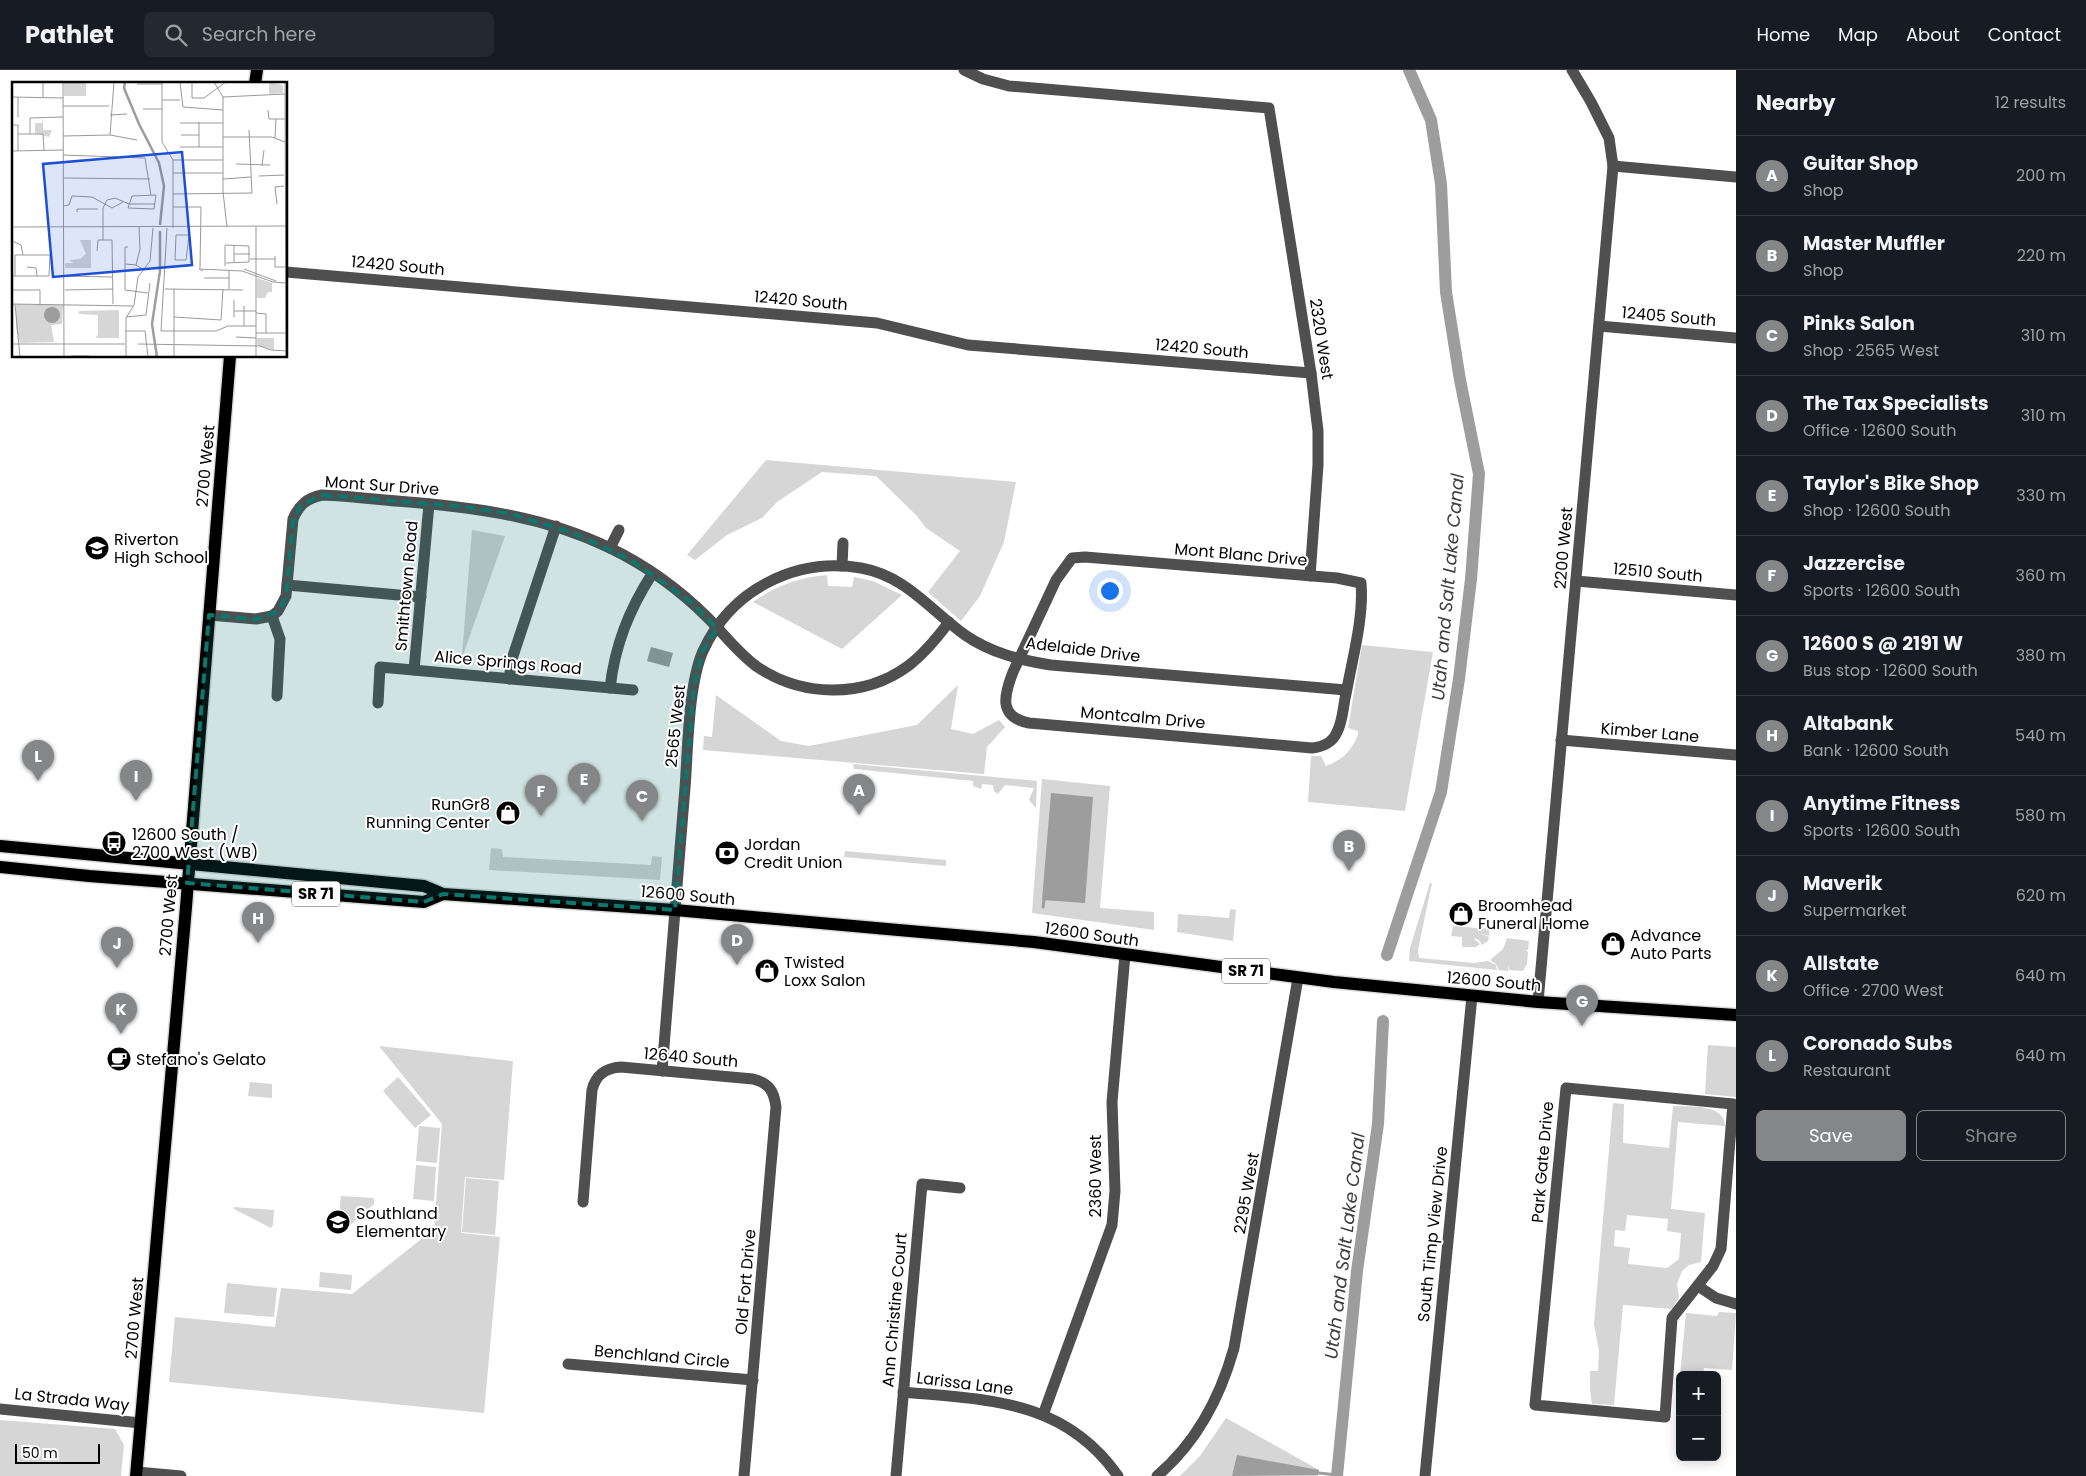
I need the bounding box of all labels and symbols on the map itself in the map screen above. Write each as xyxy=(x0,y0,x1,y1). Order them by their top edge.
inset map xyxy=(12,82,288,358)
street label: 12420 South xyxy=(350,250,446,281)
street label: 12420 South xyxy=(753,285,849,316)
street label: 2320 West xyxy=(1304,297,1339,381)
street label: 12405 South xyxy=(1621,301,1717,332)
street label: 12420 South xyxy=(1154,333,1250,364)
street label: 2700 West xyxy=(190,424,221,508)
street label: Mont Sur Drive xyxy=(324,470,440,501)
water label: Utah and Salt Lake Canal xyxy=(1425,472,1470,702)
street label: 2200 West xyxy=(1548,506,1579,590)
street label: Smithtown Road xyxy=(389,520,424,652)
place label: Riverton High School xyxy=(114,528,208,569)
school or university icon: Riverton High School xyxy=(84,535,110,561)
street label: Mont Blanc Drive xyxy=(1174,537,1308,572)
street label: 12510 South xyxy=(1612,557,1704,588)
your location xyxy=(1097,578,1123,604)
street label: Adelaide Drive xyxy=(1024,631,1142,668)
street label: Alice Springs Road xyxy=(433,645,583,680)
street label: 2565 West xyxy=(660,683,691,769)
street label: Montcalm Drive xyxy=(1079,701,1206,734)
street label: Kimber Lane xyxy=(1600,717,1700,748)
pin: L xyxy=(22,740,54,781)
pin: I xyxy=(120,760,152,801)
pin: E xyxy=(568,763,600,804)
pin: A xyxy=(843,774,875,815)
pin: F xyxy=(525,775,557,816)
pin: C xyxy=(626,780,658,821)
place label: RunGr8 Running Center xyxy=(366,793,490,834)
shop icon: RunGr8 Running Center xyxy=(495,800,521,826)
place label: 12600 South / 2700 West (WB) xyxy=(132,823,258,864)
bus stop icon: 12600 South / 2700 West (WB) xyxy=(101,830,127,856)
pin: B xyxy=(1333,830,1365,871)
place label: Jordan Credit Union xyxy=(744,833,843,874)
bank icon: Jordan Credit Union xyxy=(714,840,740,866)
street label: 2700 West xyxy=(153,873,184,957)
street label: 12600 South xyxy=(640,880,736,911)
road number: SR 71 xyxy=(292,882,340,906)
place label: Broomhead Funeral Home xyxy=(1478,894,1589,935)
shop icon: Broomhead Funeral Home xyxy=(1448,901,1474,927)
pin: H xyxy=(242,902,274,943)
street label: 12600 South xyxy=(1043,917,1140,952)
pin: D xyxy=(721,924,753,965)
place label: Advance Auto Parts xyxy=(1630,924,1712,965)
pin: J xyxy=(101,927,133,968)
shop icon: Advance Auto Parts xyxy=(1600,931,1626,957)
place label: Twisted Loxx Salon xyxy=(784,951,865,992)
shop icon: Twisted Loxx Salon xyxy=(754,958,780,984)
road number: SR 71 xyxy=(1222,958,1270,984)
street label: 12600 South xyxy=(1446,966,1542,997)
pin: G xyxy=(1566,985,1598,1026)
pin: K xyxy=(105,993,137,1034)
street label: 12640 South xyxy=(643,1042,739,1073)
cafe icon: Stefano's Gelato xyxy=(106,1046,132,1072)
place label: Stefano's Gelato xyxy=(136,1048,266,1071)
street label: Park Gate Drive xyxy=(1526,1100,1559,1224)
water label: Utah and Salt Lake Canal xyxy=(1318,1131,1371,1361)
street label: 2360 West xyxy=(1084,1134,1107,1217)
street label: South Timp View Drive xyxy=(1412,1145,1453,1323)
street label: 2295 West xyxy=(1228,1150,1265,1236)
place label: Southland Elementary xyxy=(356,1202,446,1243)
school or university icon: Southland Elementary xyxy=(325,1209,351,1235)
street label: Old Fort Drive xyxy=(729,1228,762,1336)
street label: Ann Christine Court xyxy=(876,1232,913,1388)
street label: 2700 West xyxy=(119,1276,150,1360)
street label: Benchland Circle xyxy=(593,1339,731,1374)
street label: Larissa Lane xyxy=(915,1366,1015,1401)
street label: La Strada Way xyxy=(13,1382,131,1417)
scale bar xyxy=(15,1441,100,1464)

